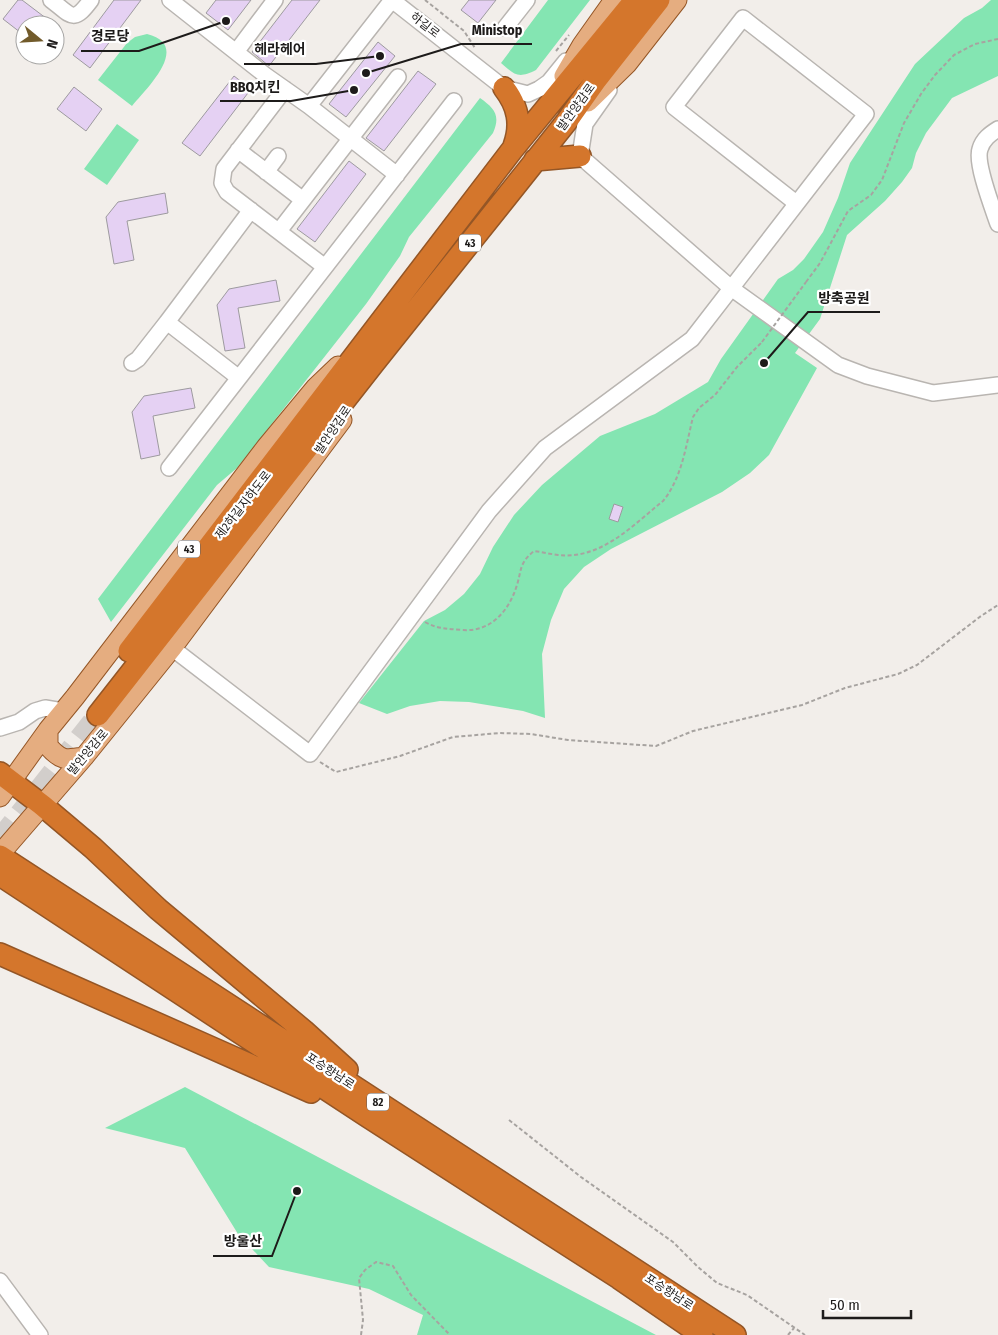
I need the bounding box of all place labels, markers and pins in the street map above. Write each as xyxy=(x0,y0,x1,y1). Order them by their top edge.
callout: Ministop xyxy=(461,15,532,44)
callout: 경로당 xyxy=(81,22,139,51)
callout: 헤라헤어 xyxy=(244,35,316,64)
callout: BBQ치킨 xyxy=(220,72,291,101)
callout: 방축공원 xyxy=(808,283,880,312)
callout: 방울산 xyxy=(213,1227,272,1256)

